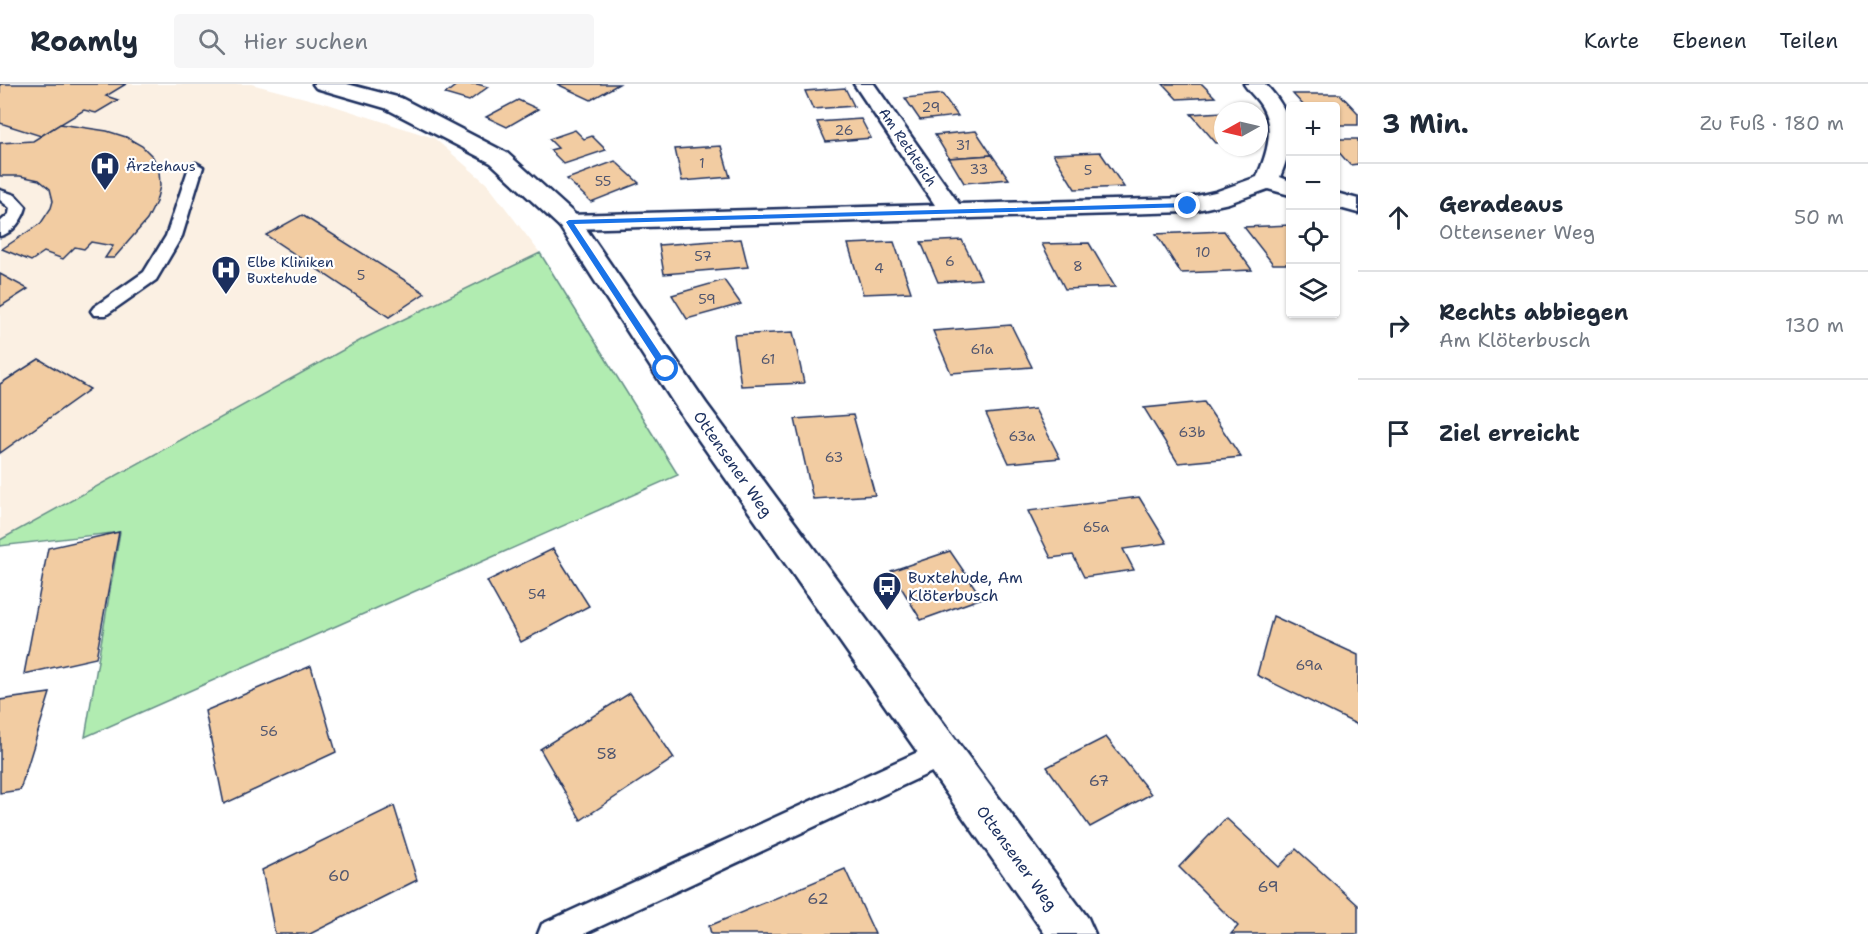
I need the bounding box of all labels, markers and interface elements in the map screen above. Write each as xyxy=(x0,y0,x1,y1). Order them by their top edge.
search box xyxy=(174,14,594,68)
text: Roamly xyxy=(30,22,138,60)
icon: search xyxy=(195,25,228,58)
text: Hier suchen xyxy=(243,27,368,56)
text: Karte xyxy=(1584,27,1639,55)
text: Ebenen xyxy=(1672,27,1747,55)
text: Teilen xyxy=(1780,27,1838,55)
house number: 29 xyxy=(922,98,940,116)
north arrow xyxy=(1214,102,1268,156)
map controls xyxy=(1286,102,1340,318)
button: + xyxy=(1286,102,1340,156)
street label: Am Rethteich xyxy=(875,104,941,190)
text: 3 Min. xyxy=(1382,106,1469,141)
text: Zu Fuß · 180 m xyxy=(1700,110,1844,136)
house number: 26 xyxy=(835,121,854,139)
house number: 31 xyxy=(956,136,970,154)
hospital icon: Ärztehaus xyxy=(89,150,121,192)
house number: 1 xyxy=(699,154,705,172)
button: − xyxy=(1286,156,1340,210)
place label: Ärztehaus xyxy=(126,157,196,175)
house number: 33 xyxy=(970,160,988,178)
house number: 5 xyxy=(1084,161,1092,179)
house number: 55 xyxy=(595,172,611,190)
text: Geradeaus xyxy=(1439,190,1563,219)
route end xyxy=(1174,192,1200,218)
icon: ahead xyxy=(1382,201,1415,234)
text: 50 m xyxy=(1794,204,1844,230)
button: locate xyxy=(1286,210,1340,264)
text: Ottensener Weg xyxy=(1439,219,1595,245)
house number: 10 xyxy=(1195,243,1211,261)
house number: 57 xyxy=(694,247,712,265)
house number: 6 xyxy=(945,252,955,270)
place label: Elbe Kliniken Buxtehude xyxy=(247,253,334,287)
hospital icon: Elbe Kliniken Buxtehude xyxy=(210,254,242,296)
house number: 8 xyxy=(1073,257,1083,275)
house number: 4 xyxy=(874,259,884,277)
button: layers xyxy=(1286,264,1340,318)
house number: 5 xyxy=(357,266,365,284)
house number: 59 xyxy=(698,290,716,308)
text: Rechts abbiegen xyxy=(1439,298,1628,327)
icon: right xyxy=(1382,309,1415,342)
text: 130 m xyxy=(1785,312,1844,338)
text: Am Klöterbusch xyxy=(1439,327,1591,353)
house number: 61a xyxy=(971,340,994,358)
house number: 61 xyxy=(761,350,775,368)
route start xyxy=(652,355,678,381)
street label: Ottensener Weg xyxy=(689,407,778,521)
icon: arrive xyxy=(1382,417,1415,450)
text: Ziel erreicht xyxy=(1439,419,1580,448)
house number: 63b xyxy=(1179,423,1205,441)
house number: 63a xyxy=(1008,427,1036,445)
house number: 63 xyxy=(825,448,843,466)
house number: 65a xyxy=(1083,518,1110,536)
place label: Buxtehude, Am Klöterbusch xyxy=(908,567,1023,606)
bus stop icon: Buxtehude, Am Klöterbusch xyxy=(871,570,903,612)
house number: 54 xyxy=(528,585,546,603)
house number: 69a xyxy=(1296,656,1323,674)
house number: 56 xyxy=(260,722,278,740)
house number: 58 xyxy=(597,743,617,764)
house number: 67 xyxy=(1089,770,1109,791)
street label: Ottensener Weg xyxy=(972,801,1062,915)
house number: 60 xyxy=(328,865,350,886)
house number: 69 xyxy=(1257,876,1279,897)
house number: 62 xyxy=(807,888,829,909)

